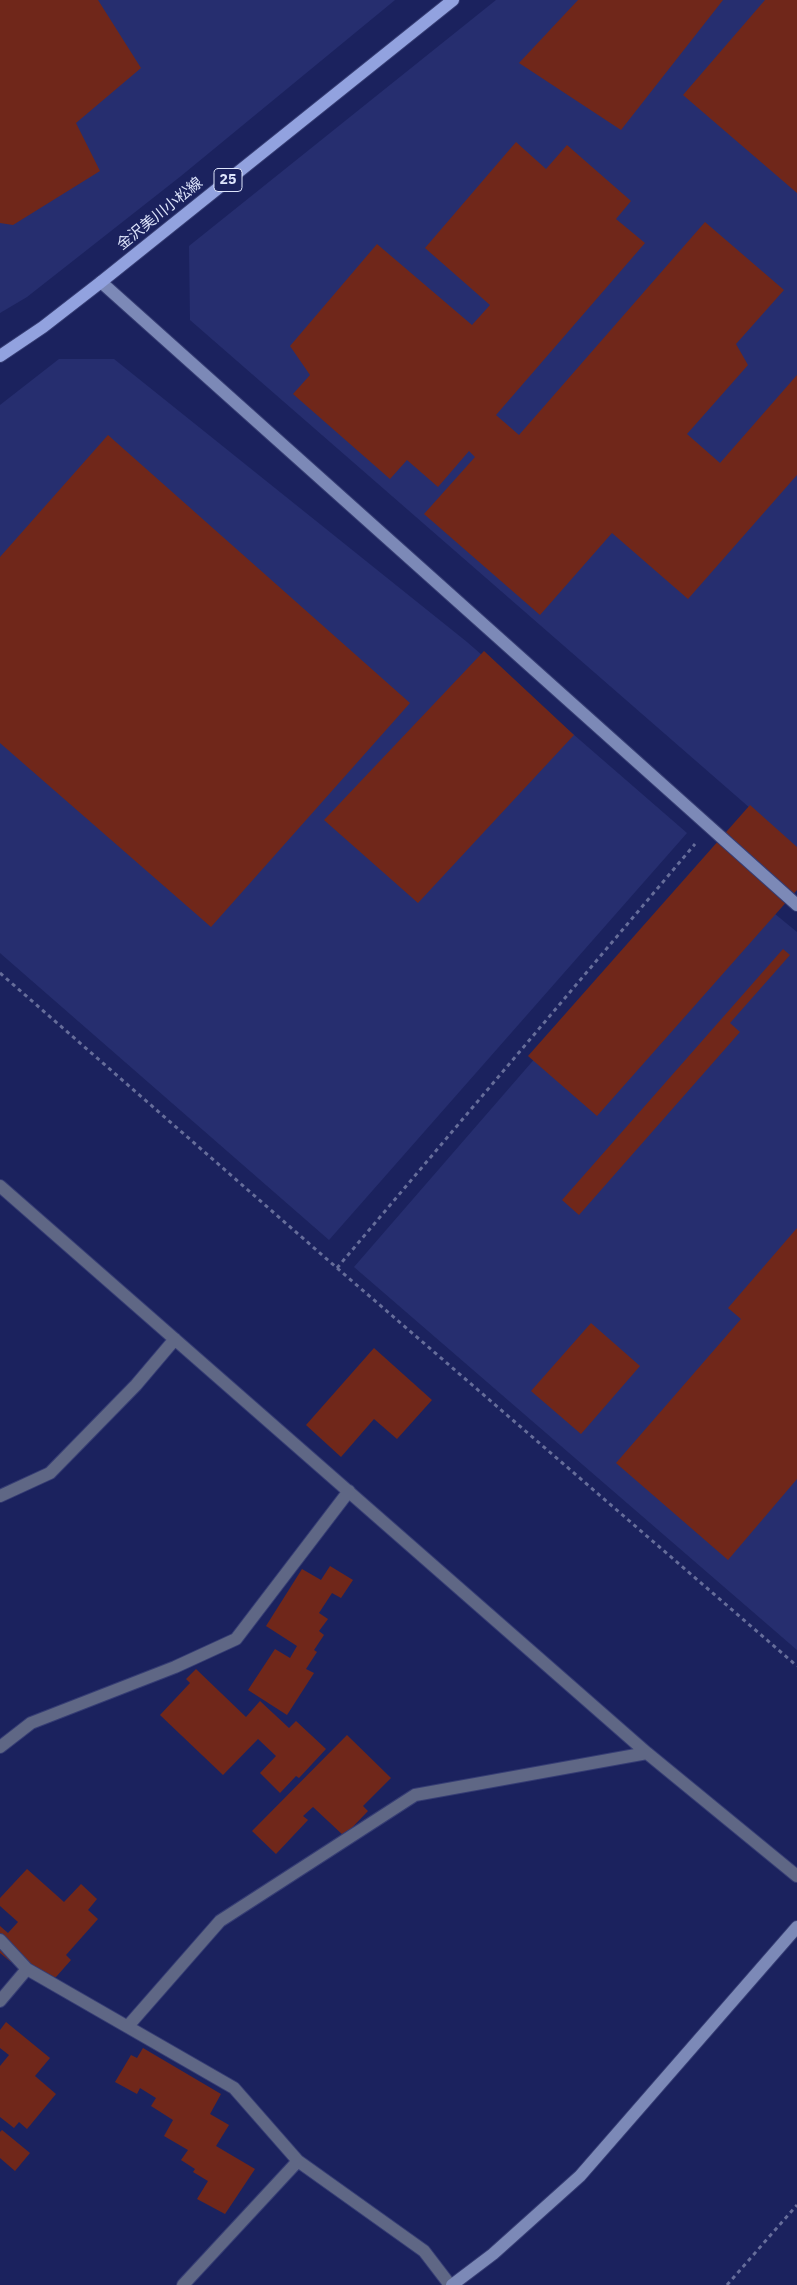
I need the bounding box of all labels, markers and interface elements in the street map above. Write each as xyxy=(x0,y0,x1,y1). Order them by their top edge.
road number: 25 xyxy=(214,168,242,192)
street label: 金沢美川小松線 xyxy=(114,174,206,254)

